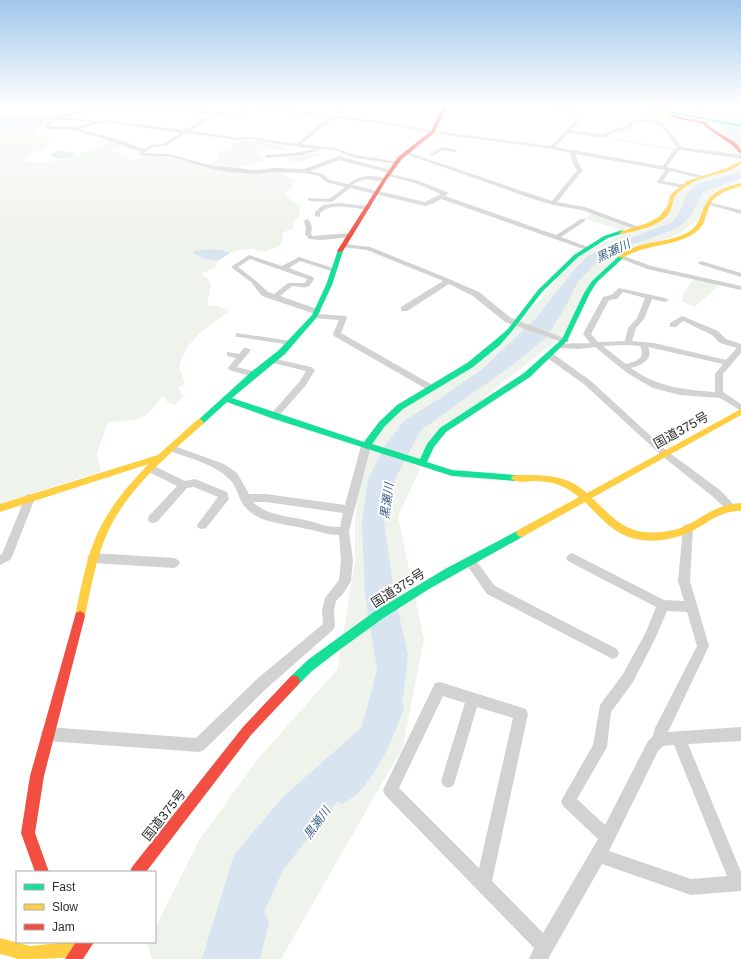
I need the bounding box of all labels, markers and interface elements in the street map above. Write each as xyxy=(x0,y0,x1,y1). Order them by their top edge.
water label: 黒瀬川 xyxy=(594,236,634,265)
street label: 国道375号 xyxy=(651,409,711,451)
water label: 黒瀬川 xyxy=(378,480,397,520)
street label: 国道375号 xyxy=(368,566,428,610)
street label: 国道375号 xyxy=(139,786,189,844)
water label: 黒瀬川 xyxy=(301,803,334,842)
legend xyxy=(16,871,156,943)
text: Fast xyxy=(52,880,76,894)
text: Slow xyxy=(52,900,78,914)
text: Jam xyxy=(52,920,75,934)

